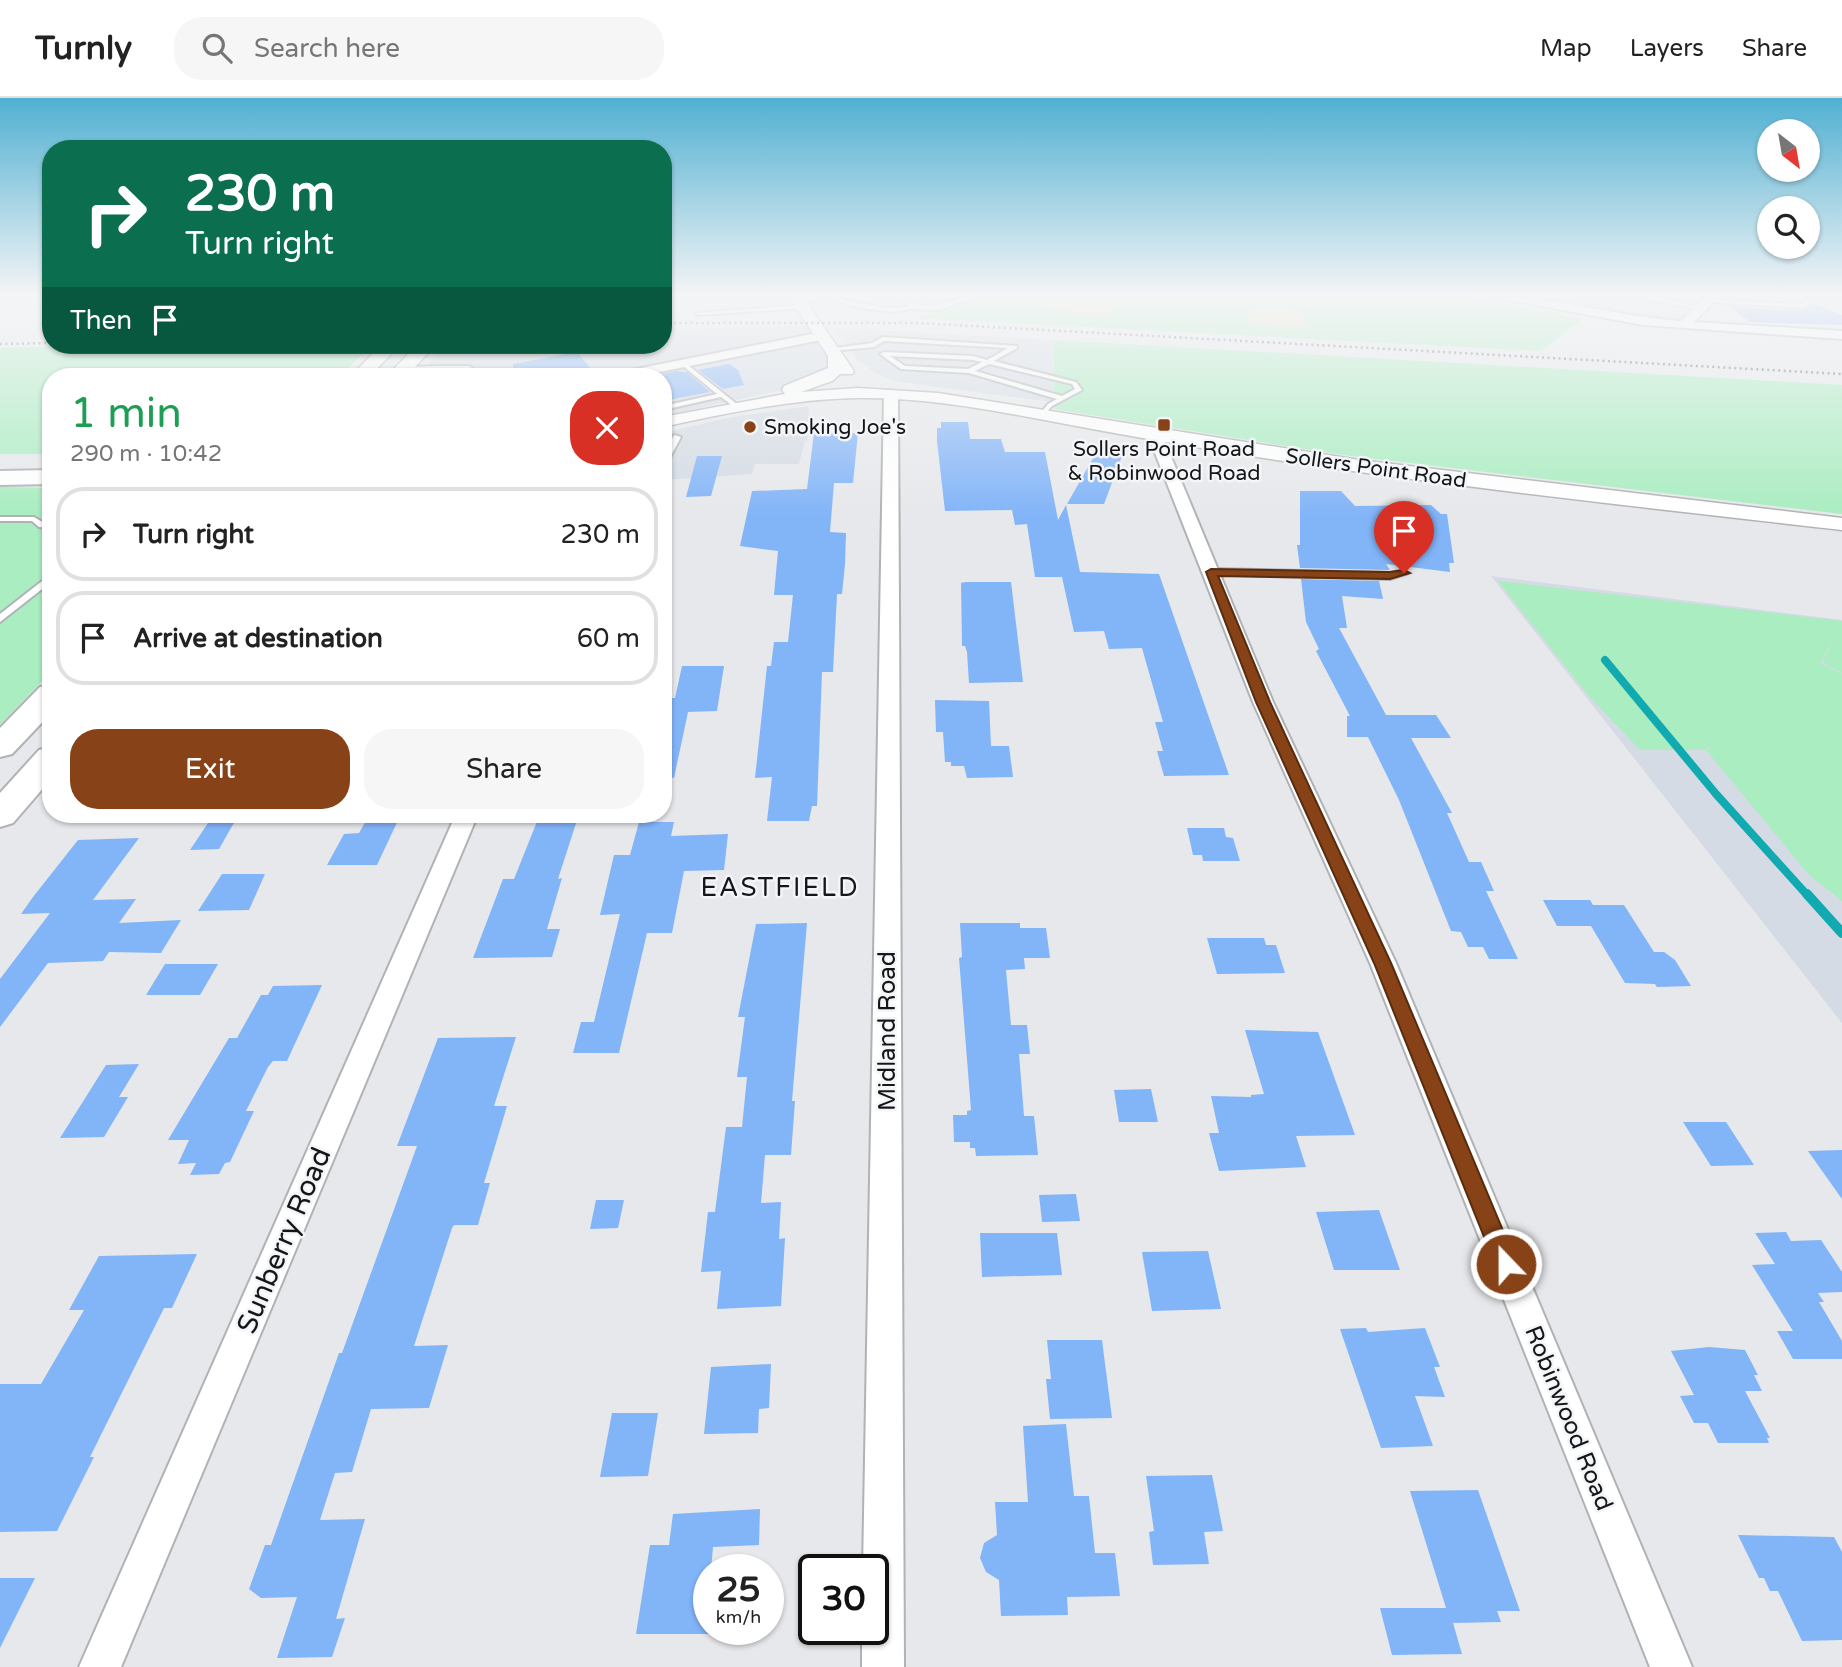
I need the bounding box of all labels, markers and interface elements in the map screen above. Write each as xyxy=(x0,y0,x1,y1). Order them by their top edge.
search box xyxy=(174,17,664,80)
text: Turnly xyxy=(35,29,132,68)
icon: search xyxy=(198,29,236,67)
text: Search here xyxy=(254,33,400,64)
text: Map xyxy=(1540,34,1592,63)
text: Layers xyxy=(1630,34,1704,63)
text: Share xyxy=(1742,34,1807,63)
north arrow xyxy=(1757,119,1820,182)
map controls xyxy=(1757,119,1820,259)
text: 230 m xyxy=(185,165,335,224)
icon: right xyxy=(70,168,161,259)
button: search xyxy=(1757,196,1820,259)
text: Turn right xyxy=(185,225,334,263)
icon: arrive xyxy=(146,301,184,339)
text: Then xyxy=(70,305,132,336)
text: 1 min xyxy=(70,388,182,439)
button: close xyxy=(570,391,644,465)
place label: Smoking Joe's xyxy=(764,415,906,440)
marker: Sollers Point Road & Robinwood Road xyxy=(1156,417,1172,433)
marker: Smoking Joe's xyxy=(742,419,758,435)
place label: Sollers Point Road & Robinwood Road xyxy=(1067,437,1261,486)
text: 290 m · 10:42 xyxy=(70,440,222,468)
street label: Sollers Point Road xyxy=(1284,443,1468,494)
pin xyxy=(1374,501,1434,573)
icon: arrive xyxy=(1385,512,1423,550)
icon: right xyxy=(74,515,112,553)
text: Turn right xyxy=(133,519,254,550)
text: 230 m xyxy=(560,519,640,550)
icon: arrive xyxy=(74,619,112,657)
text: Arrive at destination xyxy=(133,623,383,654)
text: 60 m xyxy=(577,623,640,654)
button: Exit xyxy=(70,729,350,809)
button: Share xyxy=(364,729,644,809)
district label: EASTFIELD xyxy=(700,872,860,903)
street label: Midland Road xyxy=(873,951,902,1111)
street label: Sunberry Road xyxy=(229,1142,338,1339)
position arrow xyxy=(1469,1227,1543,1301)
street label: Robinwood Road xyxy=(1518,1321,1619,1515)
speed limit sign: 30 xyxy=(798,1554,889,1645)
text: 25 xyxy=(717,1569,760,1611)
text: km/h xyxy=(716,1606,761,1628)

